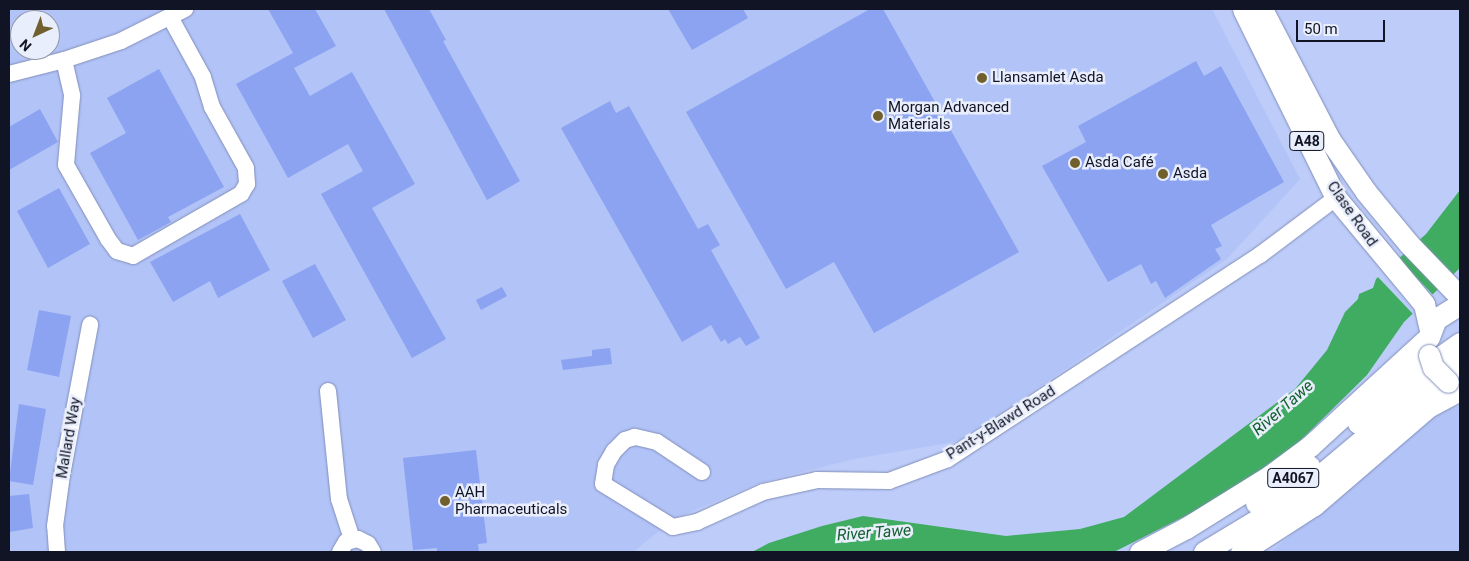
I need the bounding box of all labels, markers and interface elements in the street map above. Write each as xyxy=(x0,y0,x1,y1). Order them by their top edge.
north arrow xyxy=(10,10,60,60)
scale bar xyxy=(1299,10,1388,42)
text: 50 m xyxy=(1304,20,1338,38)
text: N xyxy=(16,36,35,54)
place label: Llansamlet Asda xyxy=(992,69,1104,87)
marker: Llansamlet Asda xyxy=(976,72,988,84)
place label: Morgan Advanced Materials xyxy=(888,98,1009,133)
marker: Morgan Advanced Materials xyxy=(872,110,884,122)
road number: A48 xyxy=(1288,130,1326,152)
place label: Asda Café xyxy=(1085,154,1154,172)
marker: Asda Café xyxy=(1069,157,1081,169)
place label: Asda xyxy=(1173,165,1207,183)
marker: Asda xyxy=(1157,168,1169,180)
street label: Clase Road xyxy=(1323,178,1381,250)
water label: River Tawe xyxy=(1248,376,1318,440)
street label: Pant-y-Blawd Road xyxy=(943,382,1059,464)
street label: Mallard Way xyxy=(53,396,85,480)
road number: A4067 xyxy=(1267,466,1319,489)
place label: AAH Pharmaceuticals xyxy=(455,483,567,518)
marker: AAH Pharmaceuticals xyxy=(439,495,451,507)
water label: River Tawe xyxy=(836,521,912,545)

